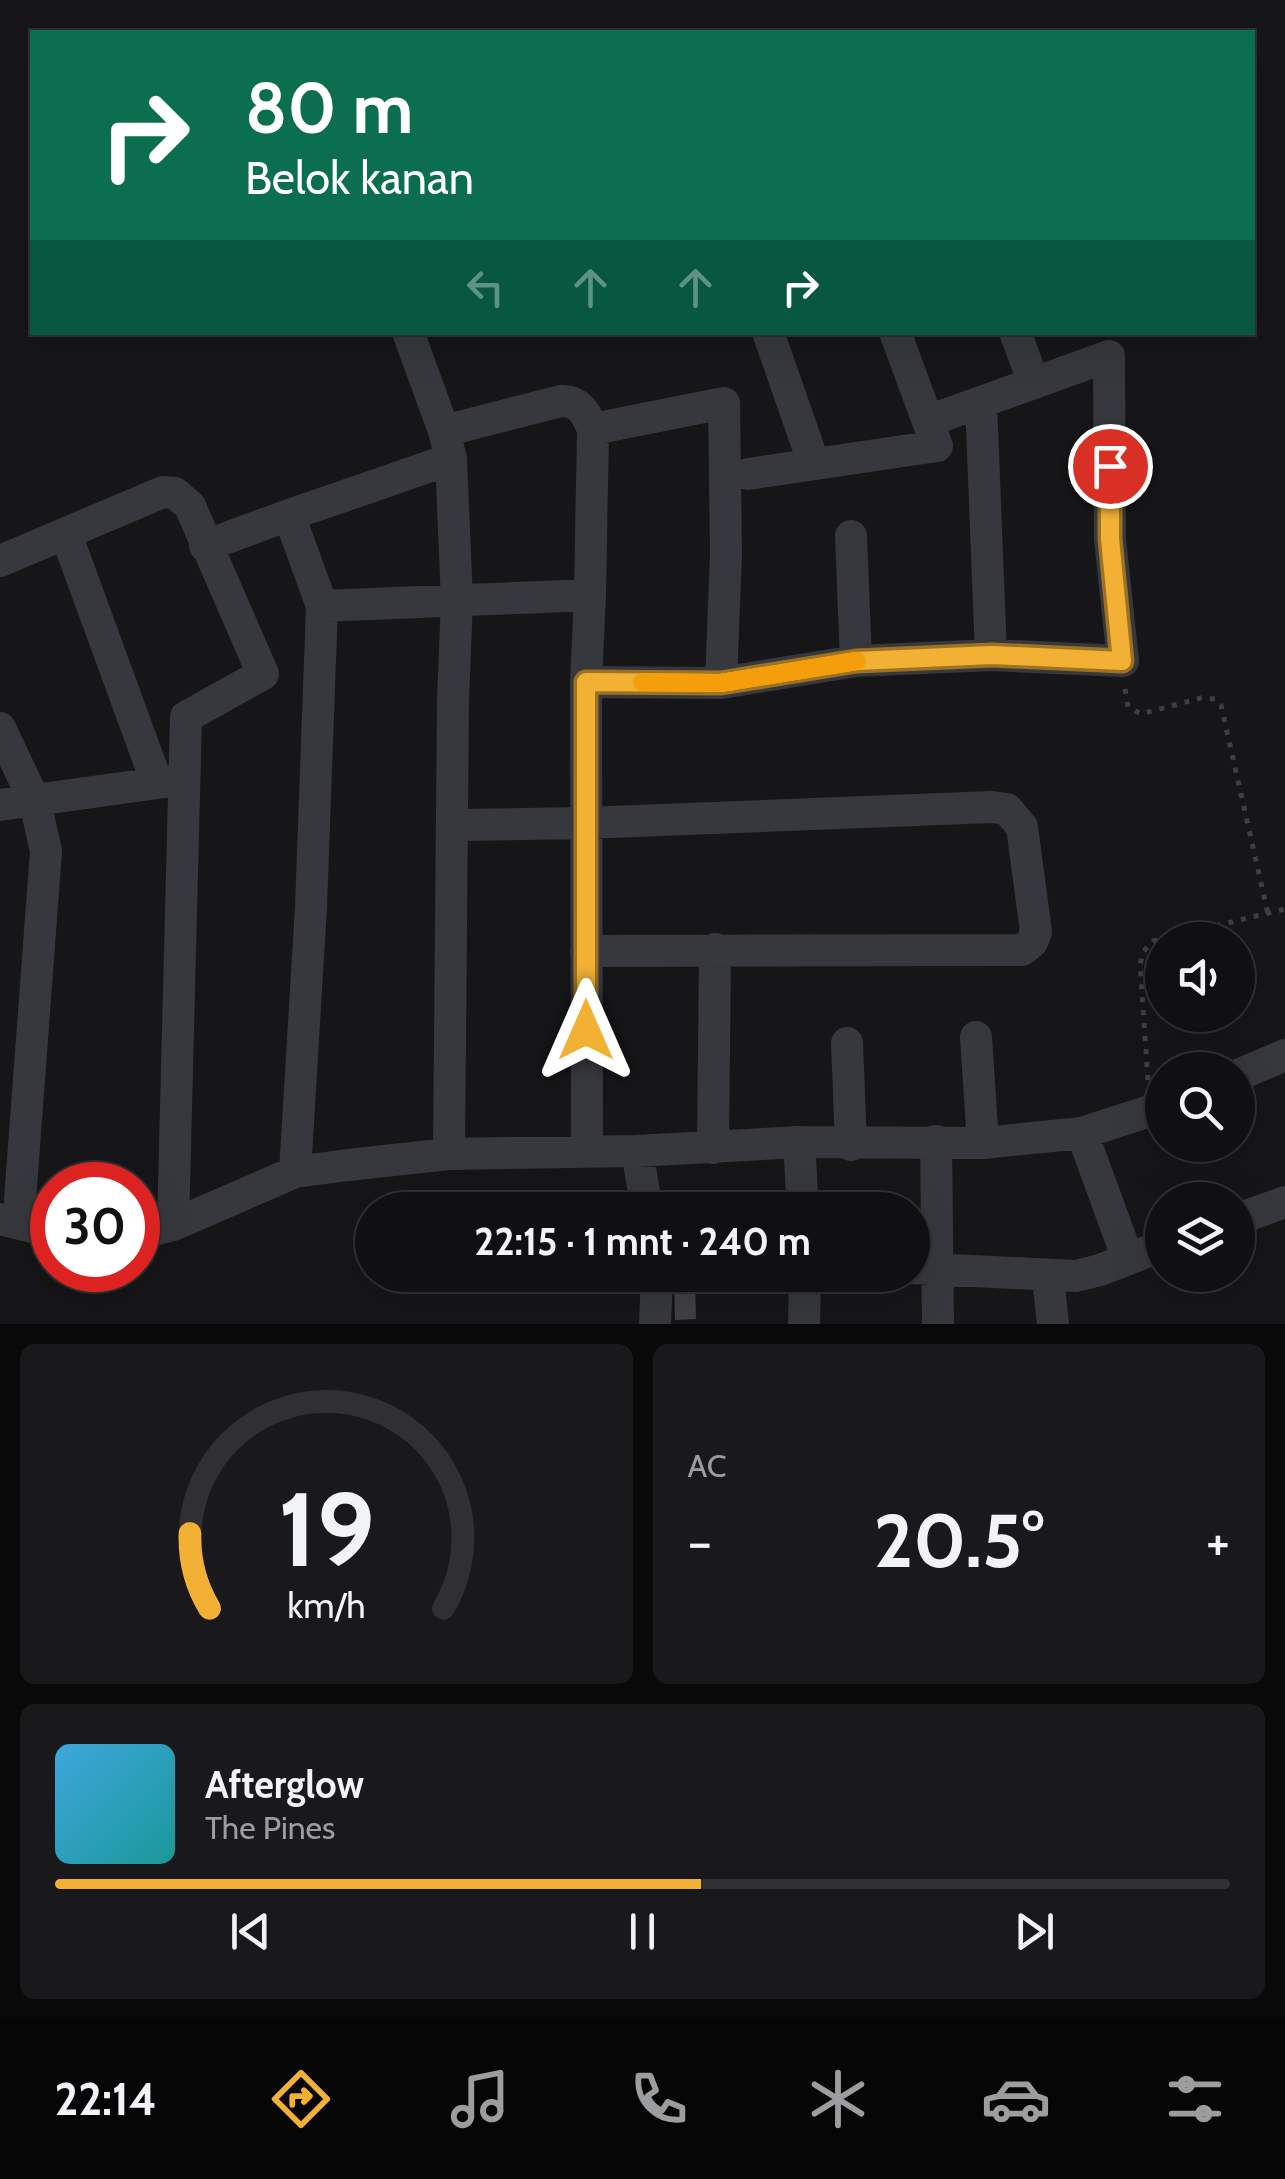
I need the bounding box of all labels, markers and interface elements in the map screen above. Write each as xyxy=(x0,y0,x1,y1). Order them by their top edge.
text: 80 m xyxy=(245,65,413,151)
icon: right xyxy=(80,70,210,200)
text: Belok kanan xyxy=(245,151,474,205)
icon: left xyxy=(458,260,513,315)
icon: ahead xyxy=(563,260,618,315)
icon: ahead xyxy=(668,260,723,315)
icon: right xyxy=(773,260,828,315)
pin xyxy=(1068,424,1153,509)
icon: arrive xyxy=(1083,439,1138,494)
map controls xyxy=(1145,922,1255,1292)
button: sound xyxy=(1145,922,1255,1032)
position arrow xyxy=(534,978,638,1082)
button: search xyxy=(1145,1052,1255,1162)
speed limit sign: 30 xyxy=(30,1162,160,1292)
button: layers xyxy=(1145,1182,1255,1292)
text: 22:15 · 1 mnt · 240 m xyxy=(474,1218,811,1265)
text: AC xyxy=(688,1446,727,1485)
text: 19 xyxy=(278,1466,375,1592)
text: 20.5° xyxy=(874,1495,1044,1586)
text: − xyxy=(688,1508,712,1575)
text: + xyxy=(1206,1508,1230,1575)
text: km/h xyxy=(287,1584,365,1627)
text: Afterglow xyxy=(205,1761,364,1808)
text: The Pines xyxy=(205,1808,335,1847)
icon: previous xyxy=(223,1904,278,1959)
icon: pause xyxy=(615,1904,670,1959)
icon: next xyxy=(1007,1904,1062,1959)
icon: directions xyxy=(266,2064,336,2134)
icon: music xyxy=(445,2064,515,2134)
icon: phone xyxy=(624,2064,694,2134)
icon: climate xyxy=(803,2064,873,2134)
icon: car xyxy=(981,2064,1051,2134)
icon: filters xyxy=(1160,2064,1230,2134)
text: 22:14 xyxy=(54,2072,157,2126)

